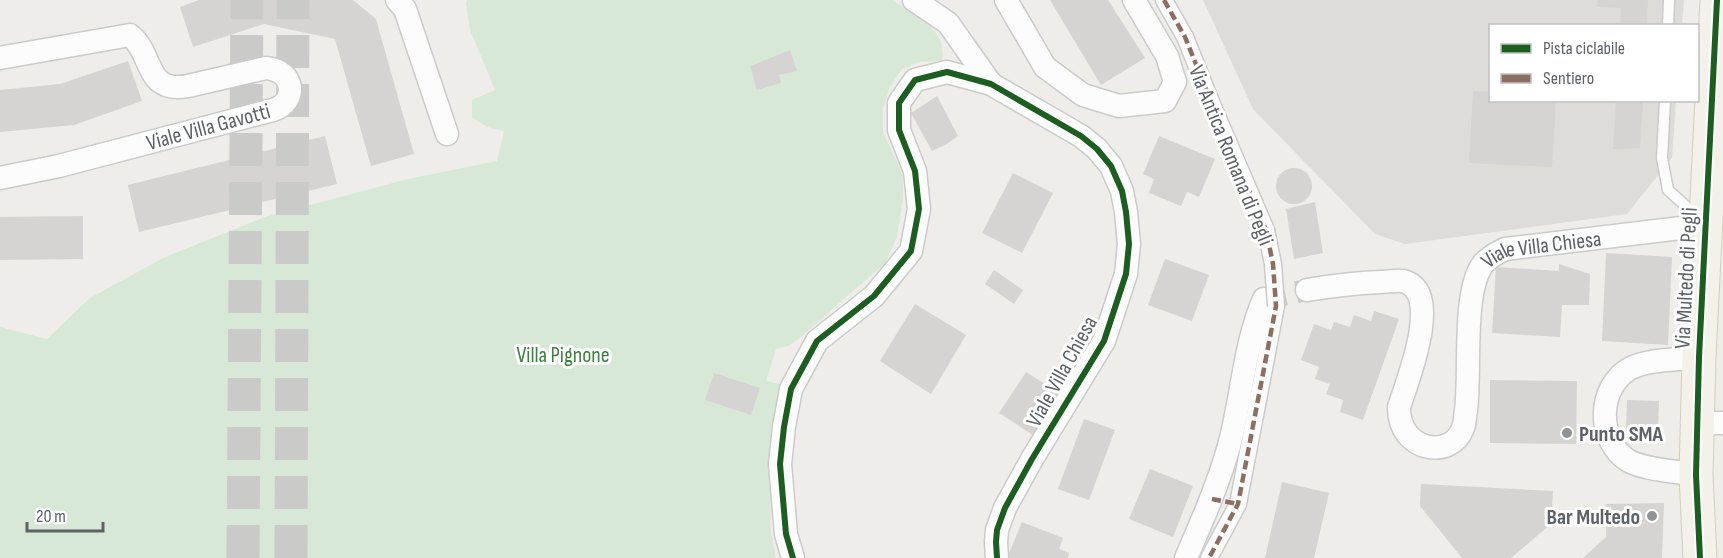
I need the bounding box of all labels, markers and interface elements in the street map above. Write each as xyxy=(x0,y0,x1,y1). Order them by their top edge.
legend xyxy=(1489,24,1699,102)
text: Pista ciclabile xyxy=(1543,38,1625,59)
street label: Via Antica Romana di Pegli xyxy=(1182,62,1279,250)
text: Sentiero xyxy=(1543,68,1594,89)
street label: Viale Villa Gavotti xyxy=(143,98,273,157)
street label: Via Multedo di Pegli xyxy=(1669,207,1704,350)
street label: Viale Villa Chiesa xyxy=(1476,226,1603,274)
street label: Viale Villa Chiesa xyxy=(1021,312,1104,432)
park label: Villa Pignone xyxy=(516,342,610,369)
place label: Punto SMA xyxy=(1579,421,1663,448)
marker: Punto SMA xyxy=(1560,426,1574,440)
scale bar xyxy=(27,495,104,533)
place label: Bar Multedo xyxy=(1546,504,1640,531)
text: 20 m xyxy=(36,506,66,527)
marker: Bar Multedo xyxy=(1645,509,1659,523)

